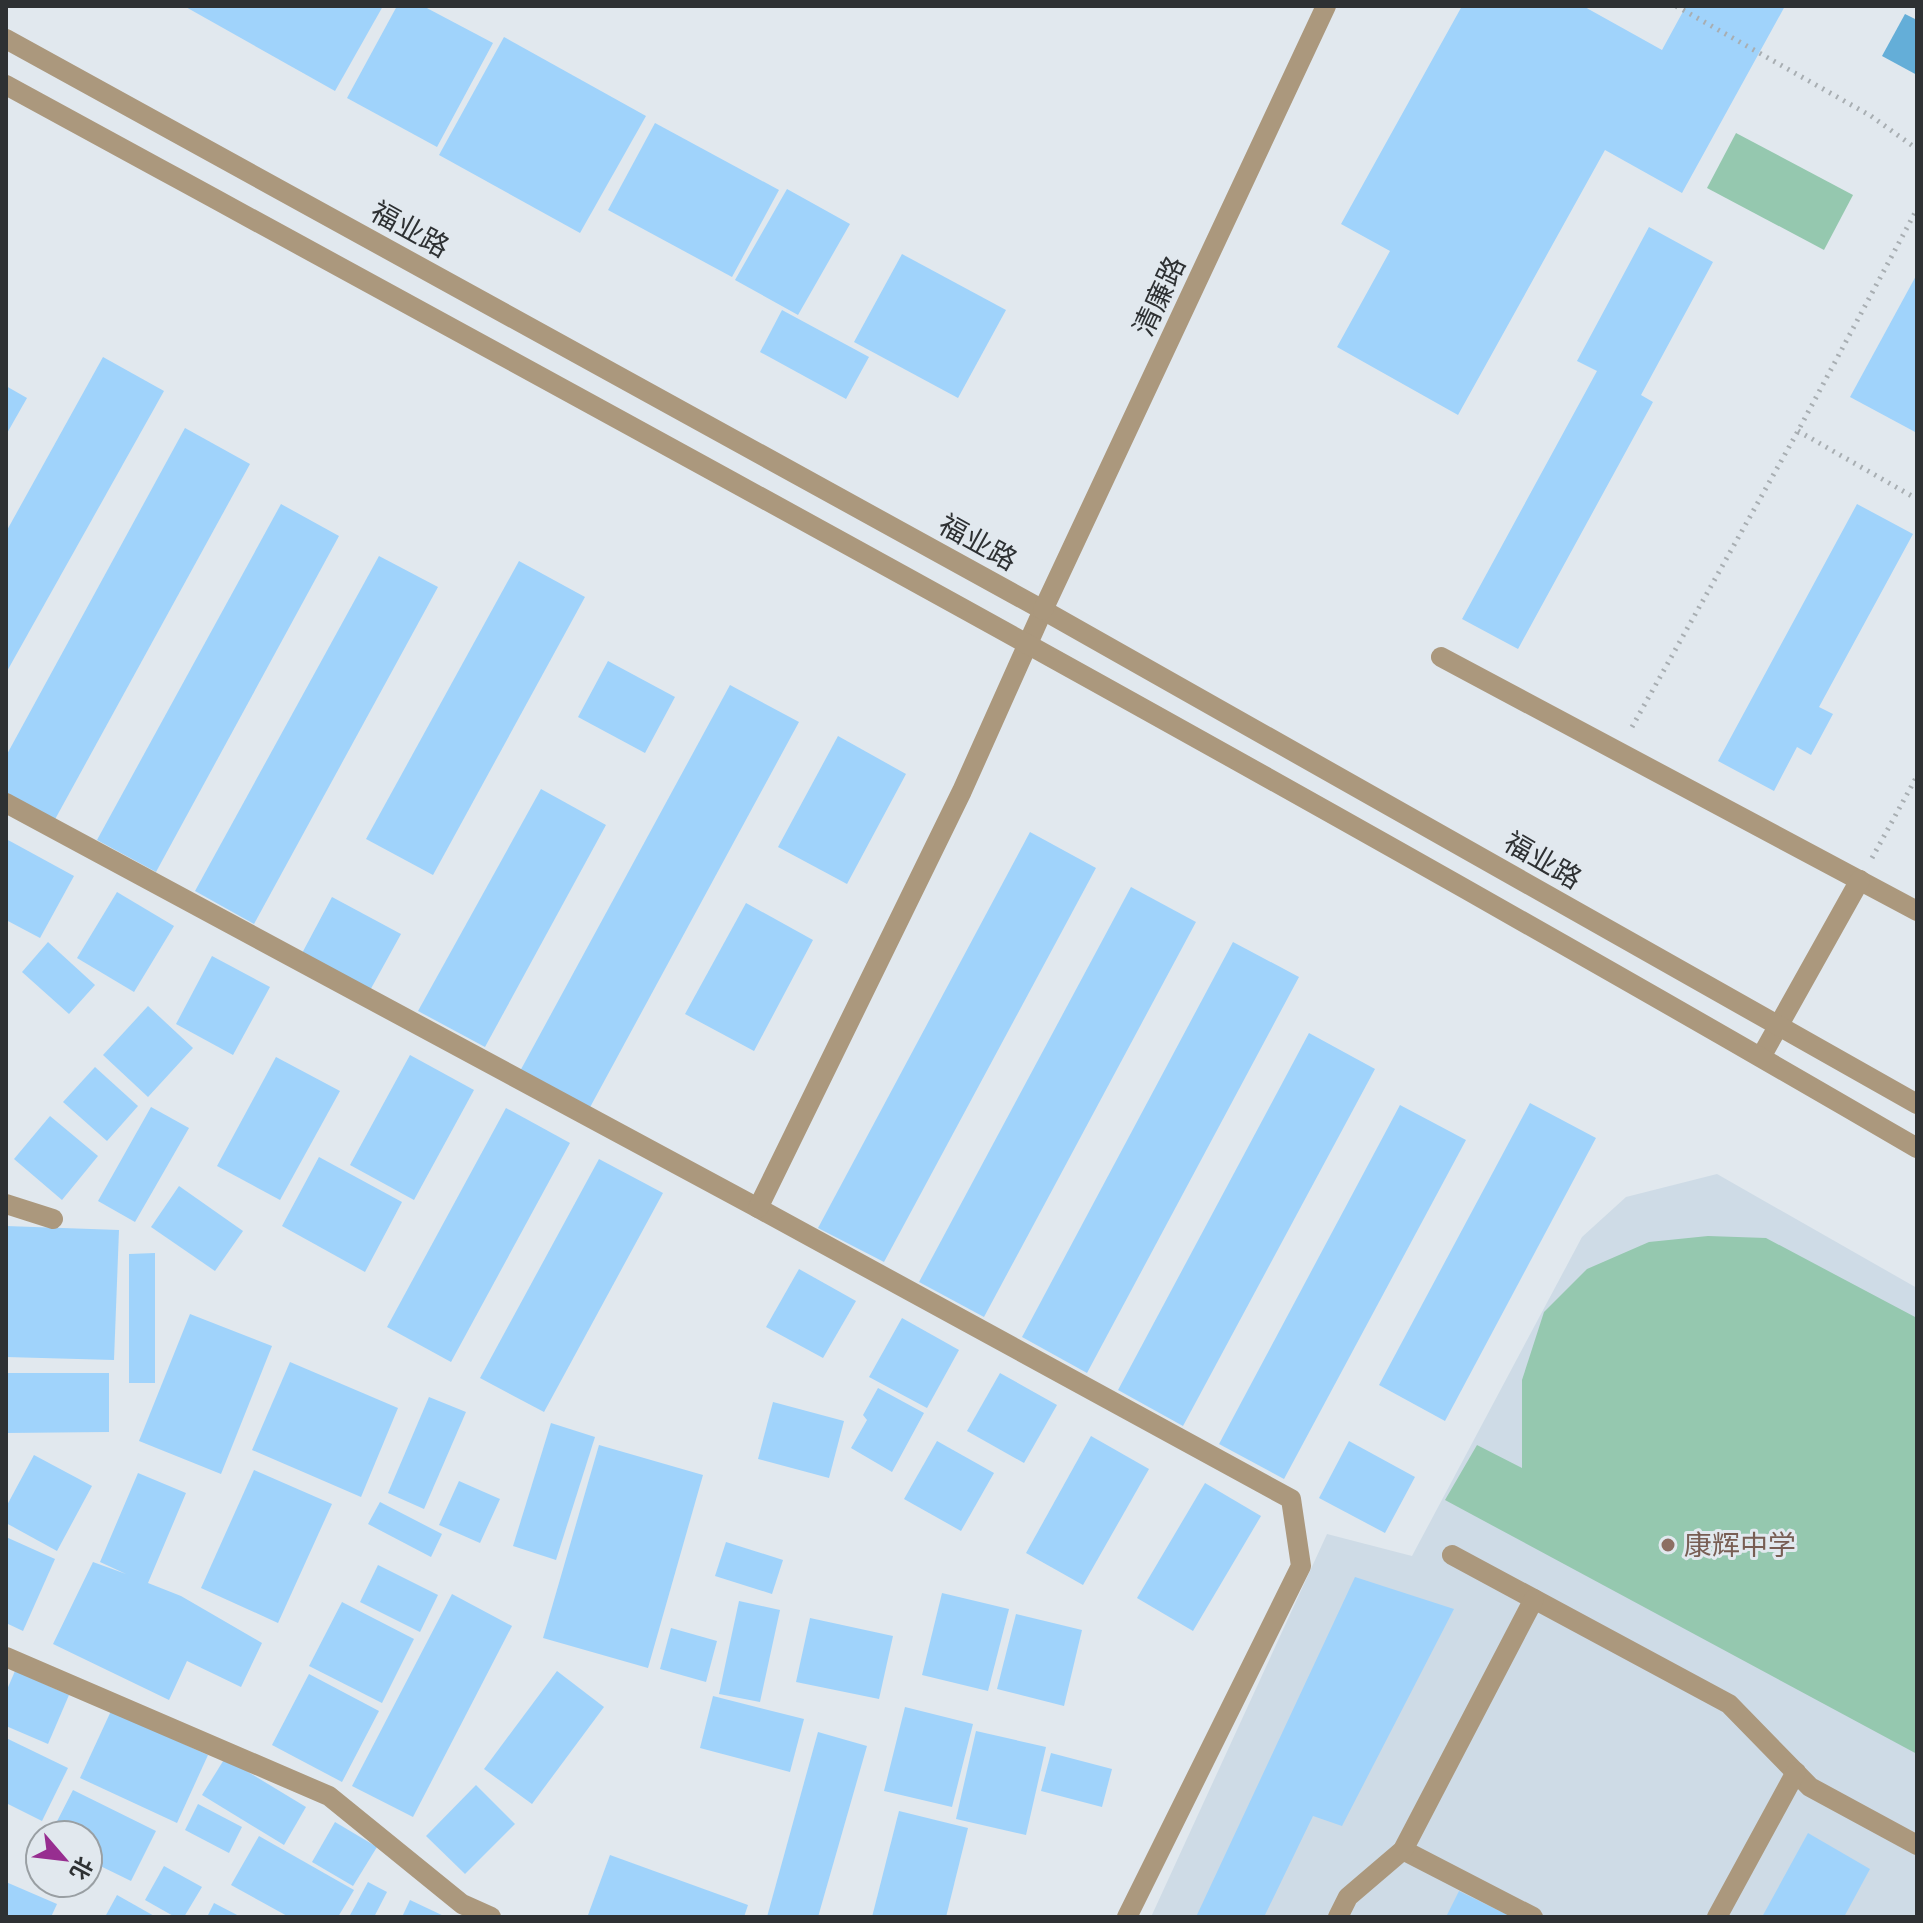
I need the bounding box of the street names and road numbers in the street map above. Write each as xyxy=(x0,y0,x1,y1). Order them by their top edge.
street label: 福业路 xyxy=(365,193,455,265)
street label: 清廉路 xyxy=(1125,250,1193,342)
street label: 福业路 xyxy=(933,506,1023,578)
street label: 福业路 xyxy=(1498,823,1588,897)

